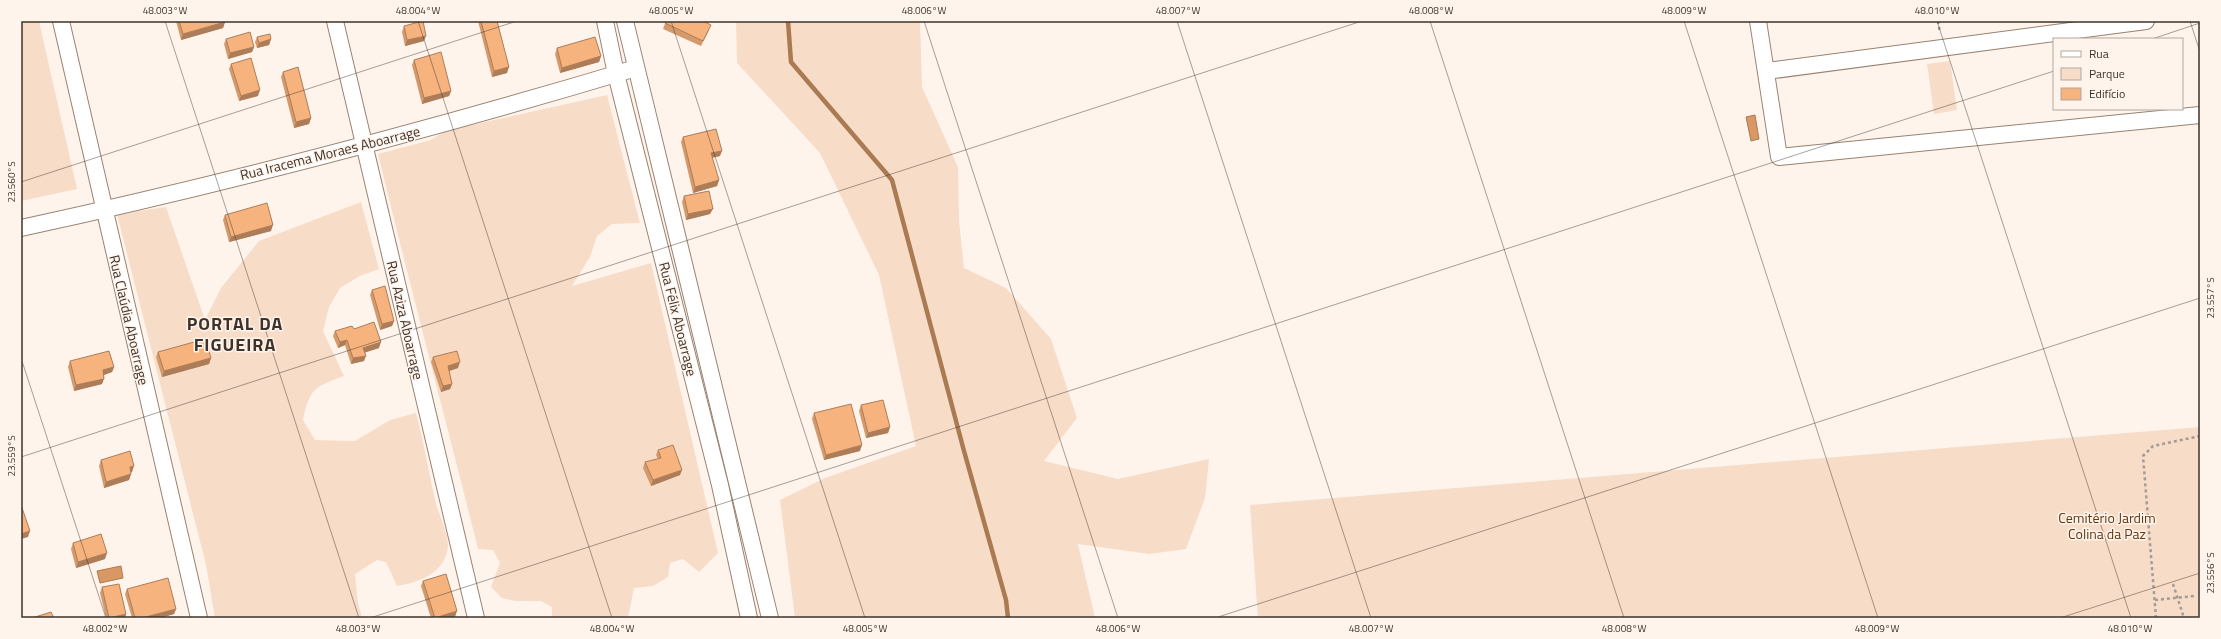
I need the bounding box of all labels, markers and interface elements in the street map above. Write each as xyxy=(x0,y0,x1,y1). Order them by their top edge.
text: 48.003°W xyxy=(143,3,187,18)
text: 48.004°W xyxy=(396,3,440,18)
text: 48.005°W xyxy=(649,3,693,18)
text: 48.006°W xyxy=(902,3,946,18)
text: 48.007°W xyxy=(1156,3,1200,18)
text: 48.008°W xyxy=(1409,3,1453,18)
text: 48.009°W xyxy=(1662,3,1706,18)
text: 48.010°W xyxy=(1915,3,1959,18)
legend xyxy=(2053,38,2183,110)
text: Rua xyxy=(2089,44,2109,63)
text: Parque xyxy=(2089,64,2125,83)
text: Edifício xyxy=(2089,84,2125,103)
street label: Rua Iracema Moraes Aboarrage xyxy=(238,120,422,185)
text: 23.560°S xyxy=(4,161,19,203)
street label: Rua Claúdia Aboarrage xyxy=(104,253,155,387)
street label: Rua Aziza Aboarrage xyxy=(382,258,429,381)
street label: Rua Félix Aboarrage xyxy=(654,260,703,378)
text: 23.557°S xyxy=(2203,277,2218,319)
district label: PORTAL DA FIGUEIRA xyxy=(187,310,283,358)
text: 23.559°S xyxy=(4,435,19,477)
park label: Cemitério Jardim Colina da Paz xyxy=(2058,507,2156,544)
text: 23.556°S xyxy=(2203,552,2218,594)
text: 48.002°W xyxy=(83,621,127,636)
text: 48.003°W xyxy=(336,621,380,636)
text: 48.004°W xyxy=(590,621,634,636)
text: 48.005°W xyxy=(843,621,887,636)
text: 48.006°W xyxy=(1096,621,1140,636)
text: 48.007°W xyxy=(1349,621,1393,636)
text: 48.008°W xyxy=(1602,621,1646,636)
text: 48.009°W xyxy=(1855,621,1899,636)
text: 48.010°W xyxy=(2108,621,2152,636)

